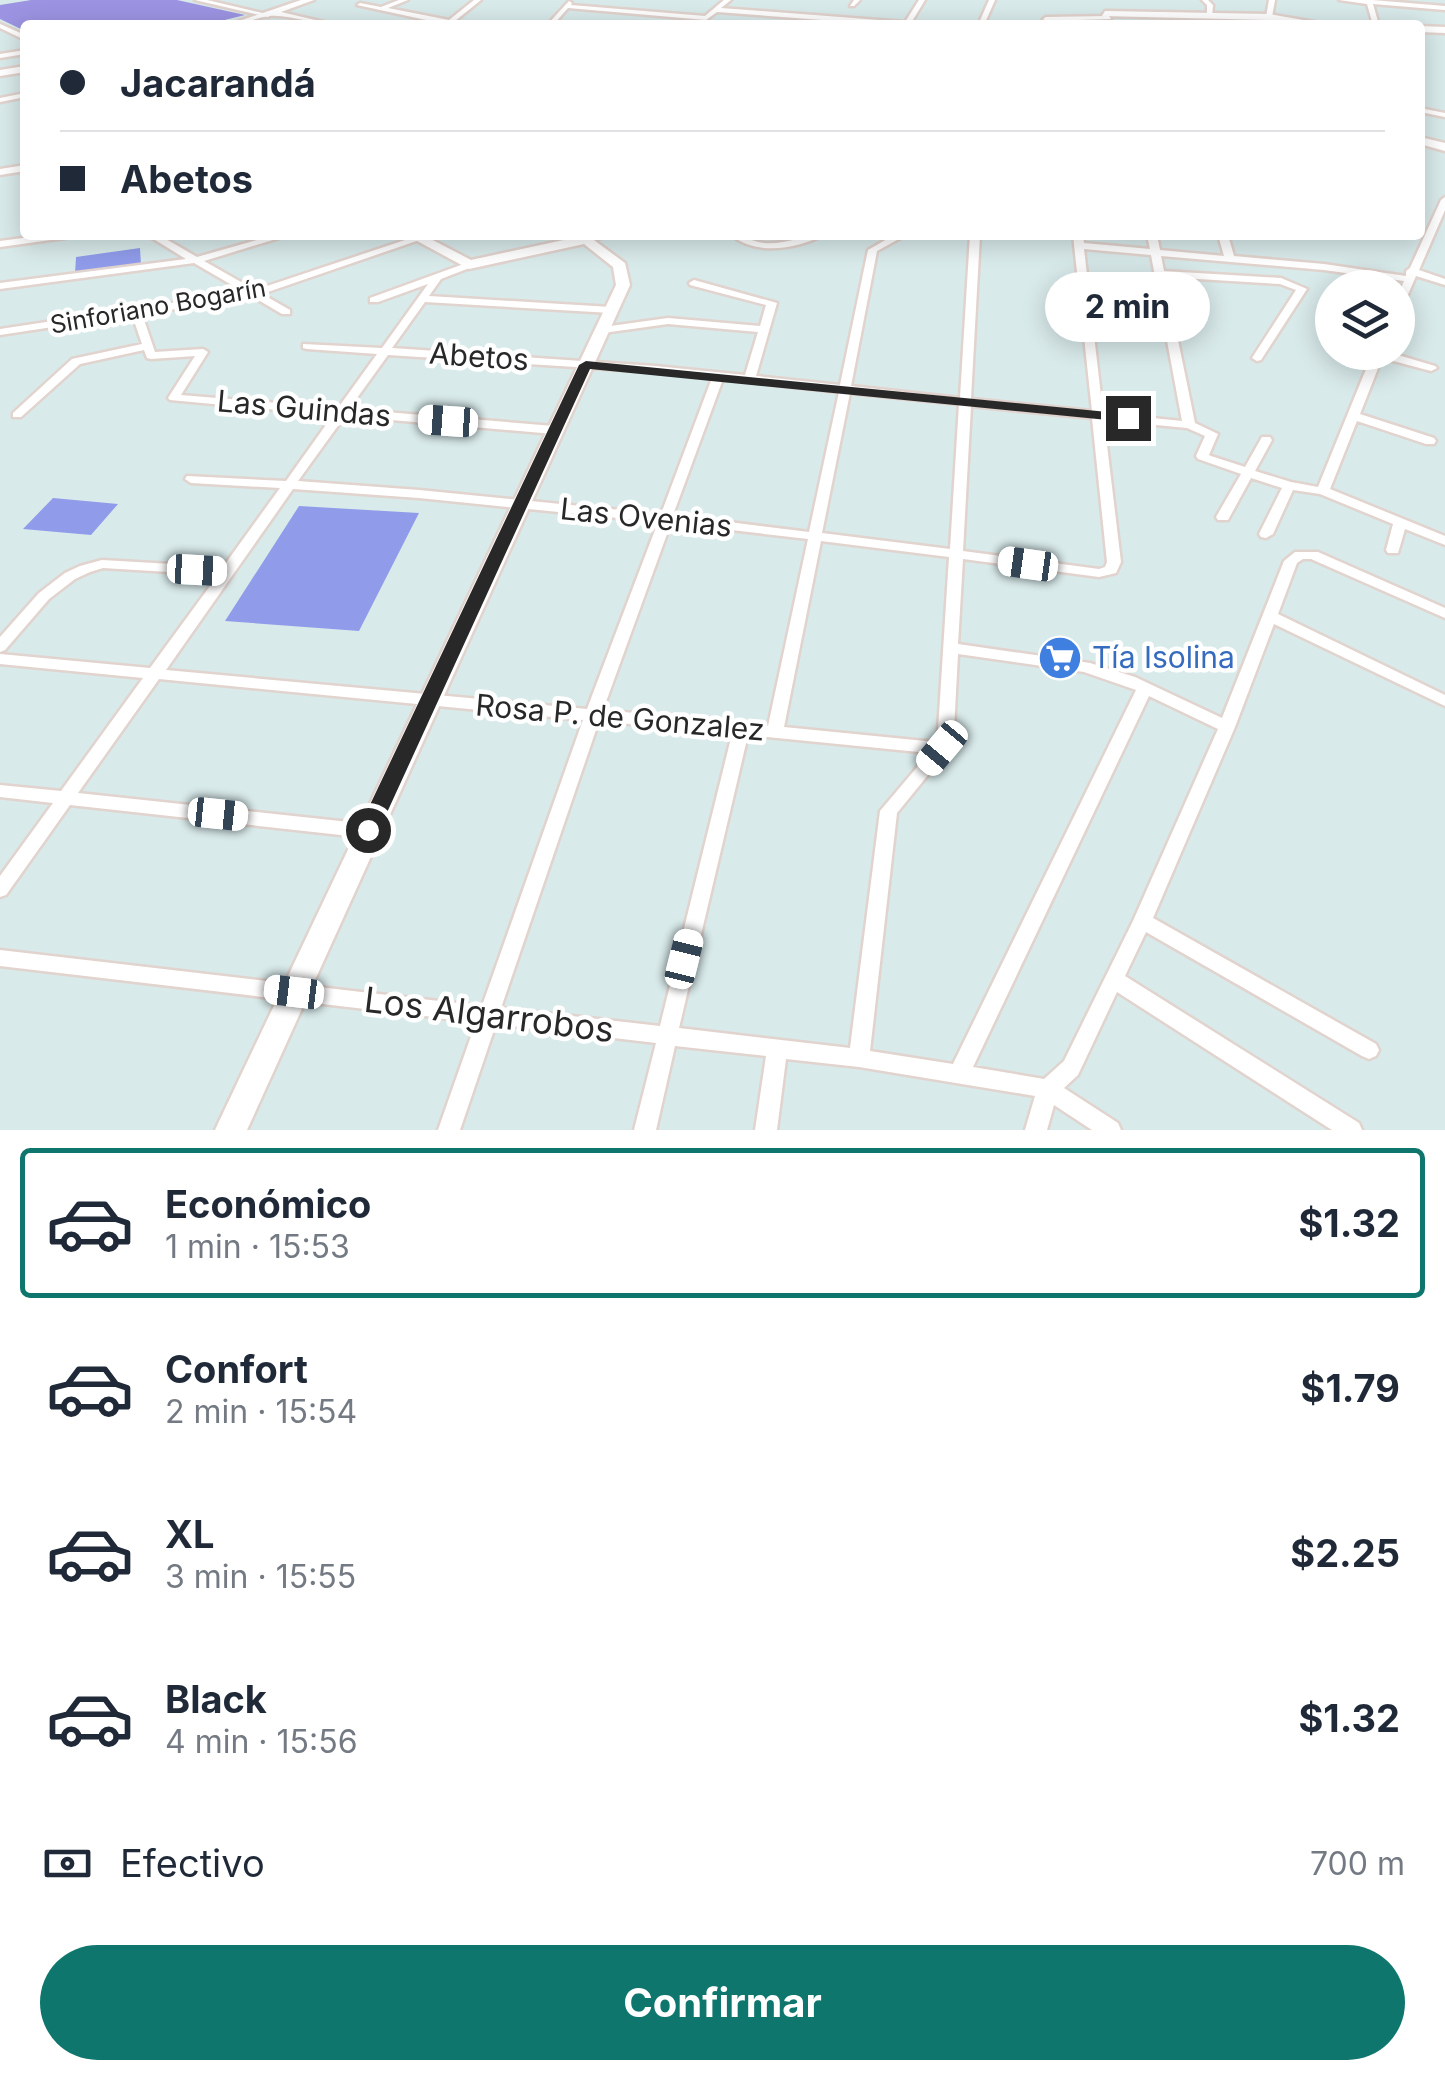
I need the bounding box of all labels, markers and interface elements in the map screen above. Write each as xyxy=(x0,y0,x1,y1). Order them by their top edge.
text: Jacarandá xyxy=(120,60,316,106)
text: Abetos xyxy=(120,156,253,202)
map controls xyxy=(1315,270,1415,370)
button: layers xyxy=(1315,270,1415,370)
street label: Sinforiano Bogarín xyxy=(48,272,268,340)
callout: 2 min xyxy=(1046,273,1210,343)
text: 2 min xyxy=(1085,287,1170,326)
street label: Abetos xyxy=(428,335,530,377)
street label: Las Guindas xyxy=(216,382,392,434)
route end xyxy=(1106,396,1151,441)
car xyxy=(417,404,479,438)
street label: Las Ovenias xyxy=(558,490,734,544)
car xyxy=(996,545,1060,583)
car xyxy=(166,553,228,587)
supermarket icon: Tía Isolina xyxy=(1037,635,1083,681)
place label: Tía Isolina xyxy=(1092,639,1235,675)
street label: Rosa P. de Gonzalez xyxy=(474,686,766,748)
car xyxy=(911,715,973,781)
car xyxy=(187,796,249,832)
route start xyxy=(346,808,391,853)
car xyxy=(662,926,706,992)
car xyxy=(262,973,326,1011)
street label: Los Algarrobos xyxy=(362,978,616,1050)
icon: car xyxy=(45,1178,135,1268)
text: Económico xyxy=(165,1181,371,1227)
text: $1.32 xyxy=(1298,1200,1400,1246)
text: 1 min · 15:53 xyxy=(165,1227,350,1266)
icon: car xyxy=(45,1343,135,1433)
text: Confort xyxy=(165,1346,308,1392)
text: $1.79 xyxy=(1301,1365,1400,1411)
text: 2 min · 15:54 xyxy=(165,1392,357,1431)
icon: car xyxy=(45,1508,135,1598)
text: XL xyxy=(165,1511,215,1557)
text: $2.25 xyxy=(1290,1530,1400,1576)
text: 3 min · 15:55 xyxy=(165,1557,356,1596)
icon: car xyxy=(45,1673,135,1763)
text: Black xyxy=(165,1676,267,1722)
text: $1.32 xyxy=(1298,1695,1400,1741)
text: 4 min · 15:56 xyxy=(165,1722,358,1761)
icon: cash xyxy=(40,1836,95,1891)
text: Efectivo xyxy=(120,1840,265,1886)
text: 700 m xyxy=(1310,1844,1405,1883)
button: Confirmar xyxy=(40,1945,1405,2060)

